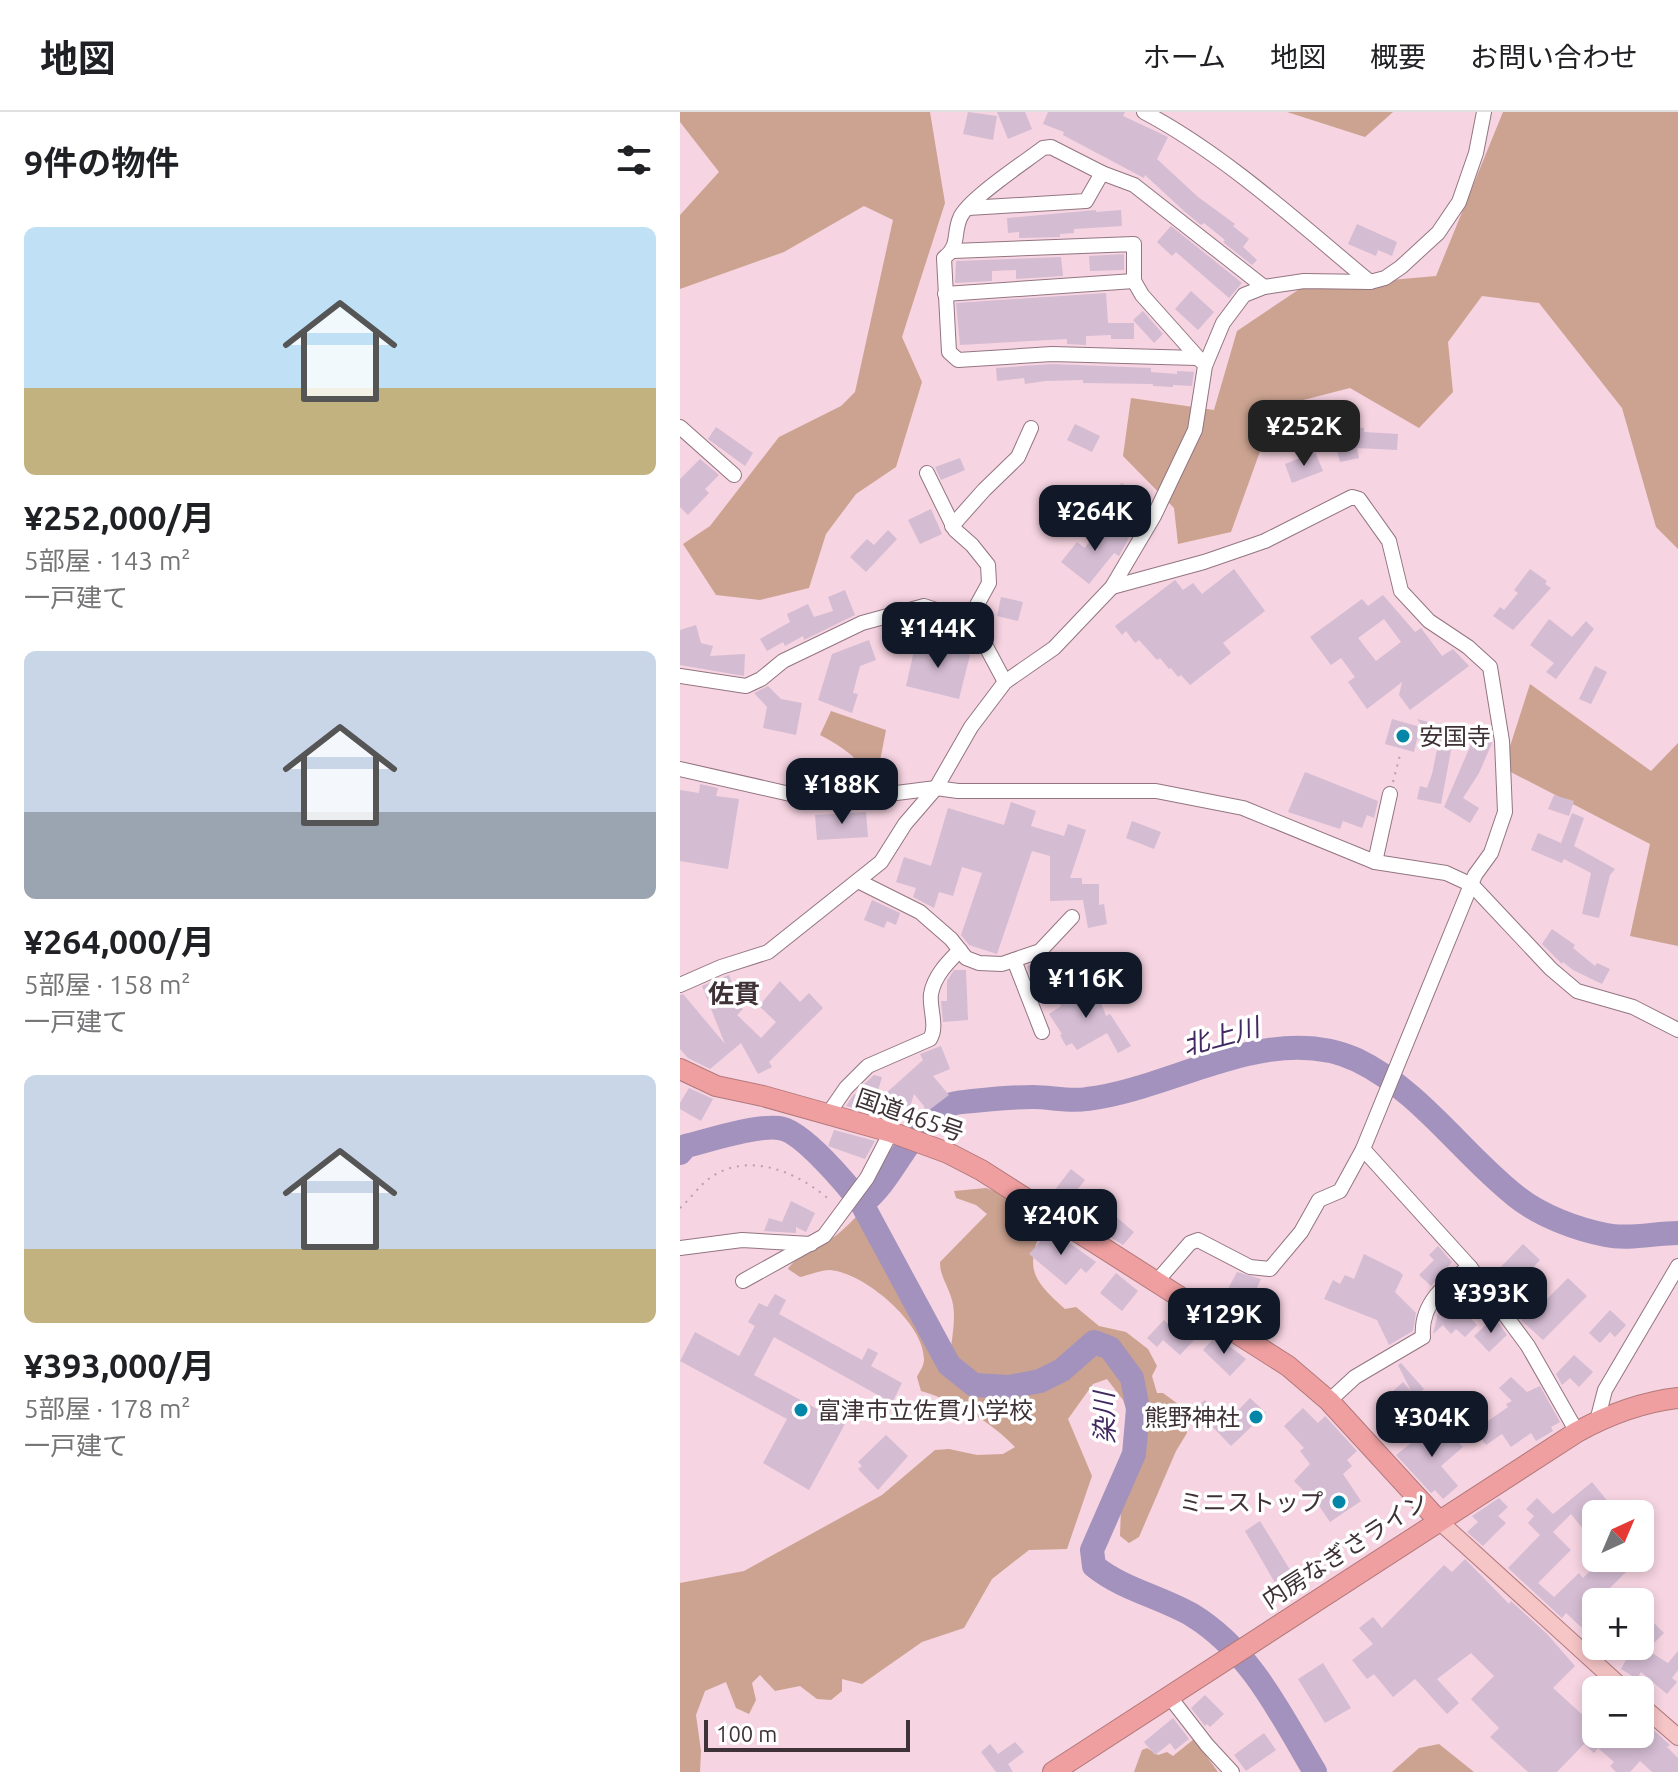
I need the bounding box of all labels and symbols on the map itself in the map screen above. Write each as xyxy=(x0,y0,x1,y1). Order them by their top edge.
pin: ¥252K xyxy=(1248,400,1360,468)
pin: ¥264K xyxy=(1039,485,1151,553)
pin: ¥144K xyxy=(882,602,994,670)
place label: 安国寺 xyxy=(1419,723,1491,750)
marker: 安国寺 xyxy=(1394,727,1412,745)
pin: ¥188K xyxy=(786,758,898,826)
pin: ¥116K xyxy=(1030,952,1142,1020)
district label: 佐貫 xyxy=(708,979,760,1008)
water label: 北上川 xyxy=(1180,1011,1265,1060)
street label: 国道465号 xyxy=(852,1084,968,1146)
pin: ¥240K xyxy=(1005,1189,1117,1257)
pin: ¥393K xyxy=(1435,1267,1547,1335)
pin: ¥129K xyxy=(1168,1288,1280,1356)
water label: 染川 xyxy=(1089,1389,1119,1444)
pin: ¥304K xyxy=(1376,1391,1488,1459)
place label: 富津市立佐貫小学校 xyxy=(817,1397,1033,1424)
marker: 富津市立佐貫小学校 xyxy=(792,1401,810,1419)
place label: 熊野神社 xyxy=(1144,1404,1240,1431)
marker: 熊野神社 xyxy=(1247,1408,1265,1426)
street label: 内房なぎさライン xyxy=(1257,1486,1433,1614)
place label: ミニストップ xyxy=(1179,1489,1323,1516)
marker: ミニストップ xyxy=(1330,1493,1348,1511)
north arrow xyxy=(1582,1500,1654,1572)
scale bar xyxy=(704,1716,910,1752)

